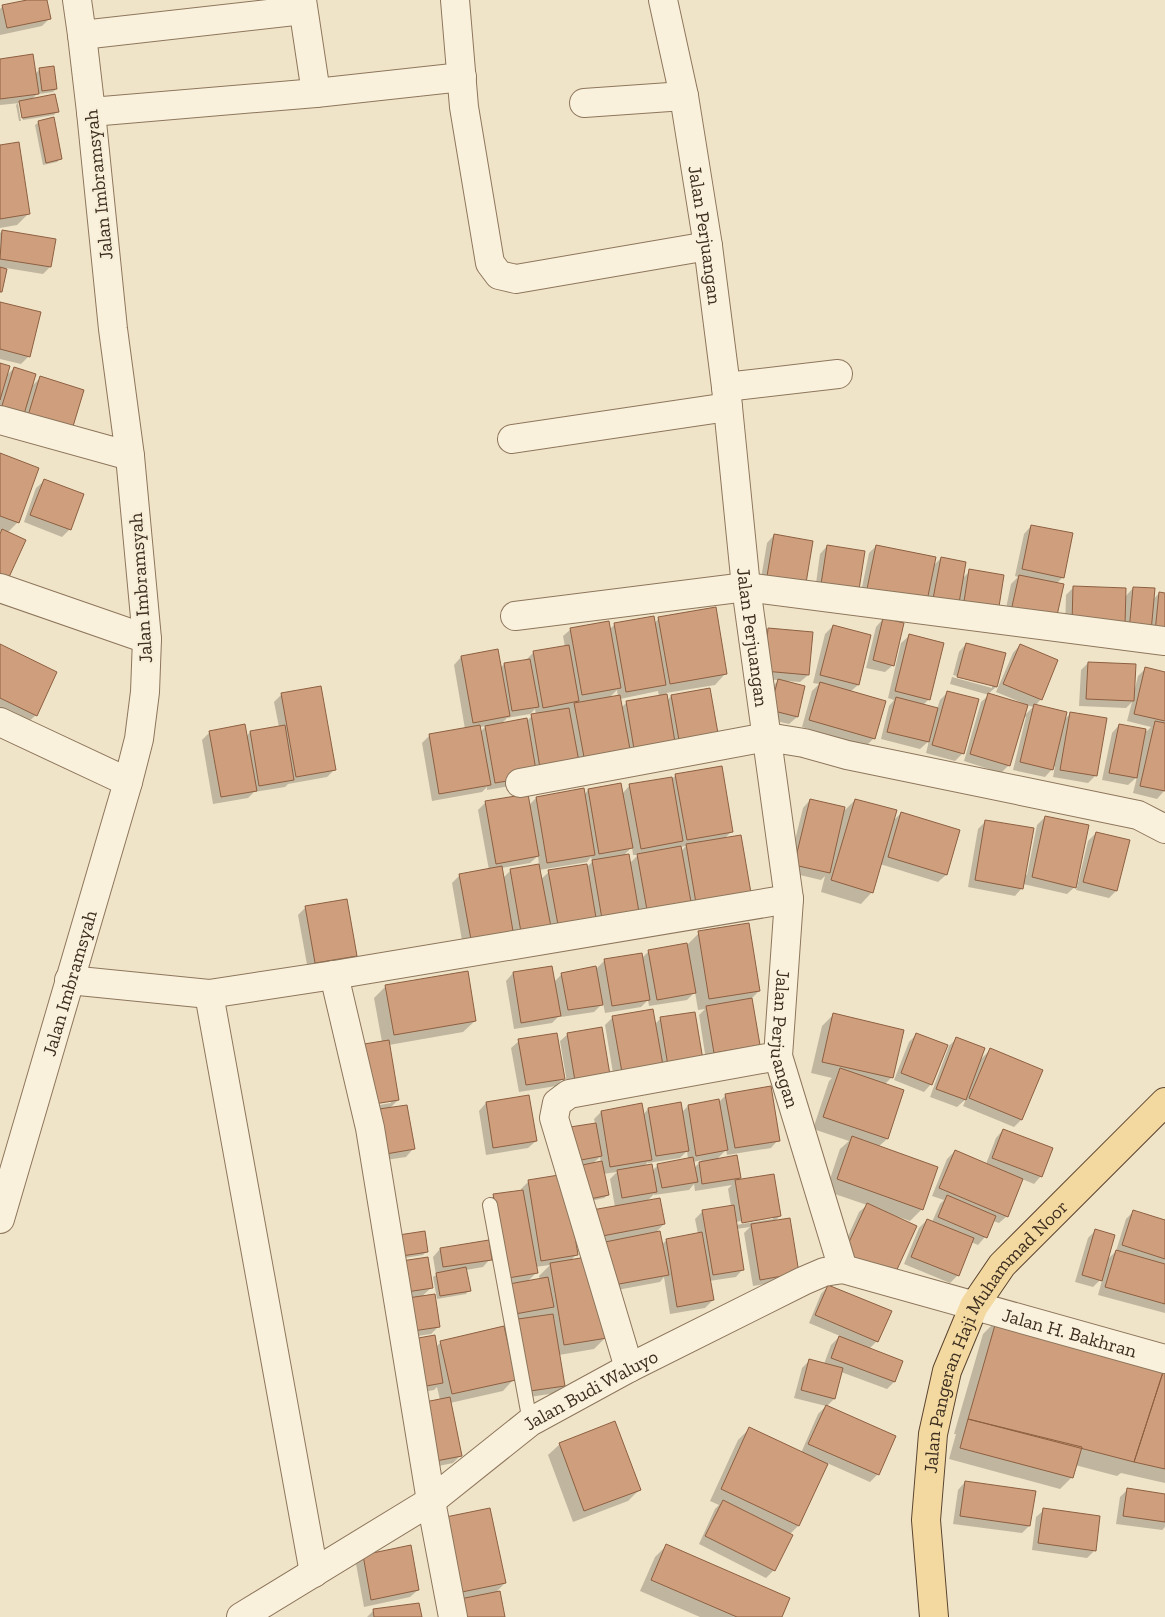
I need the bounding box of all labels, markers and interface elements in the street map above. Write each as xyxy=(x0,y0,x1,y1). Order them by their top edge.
street label: Jalan Imbramsyah xyxy=(79,108,118,261)
street label: Jalan Perjuangan xyxy=(683,164,726,306)
street label: Jalan Imbramsyah xyxy=(124,512,157,664)
street label: Jalan Perjuangan xyxy=(732,567,773,708)
street label: Jalan Imbramsyah xyxy=(37,907,102,1059)
street label: Jalan Perjuangan xyxy=(766,969,804,1111)
street label: Jalan Pangeran Haji Muhammad Noor xyxy=(919,1195,1073,1474)
street label: Jalan H. Bakhran xyxy=(1000,1303,1140,1363)
street label: Jalan Budi Waluyo xyxy=(519,1344,662,1435)

